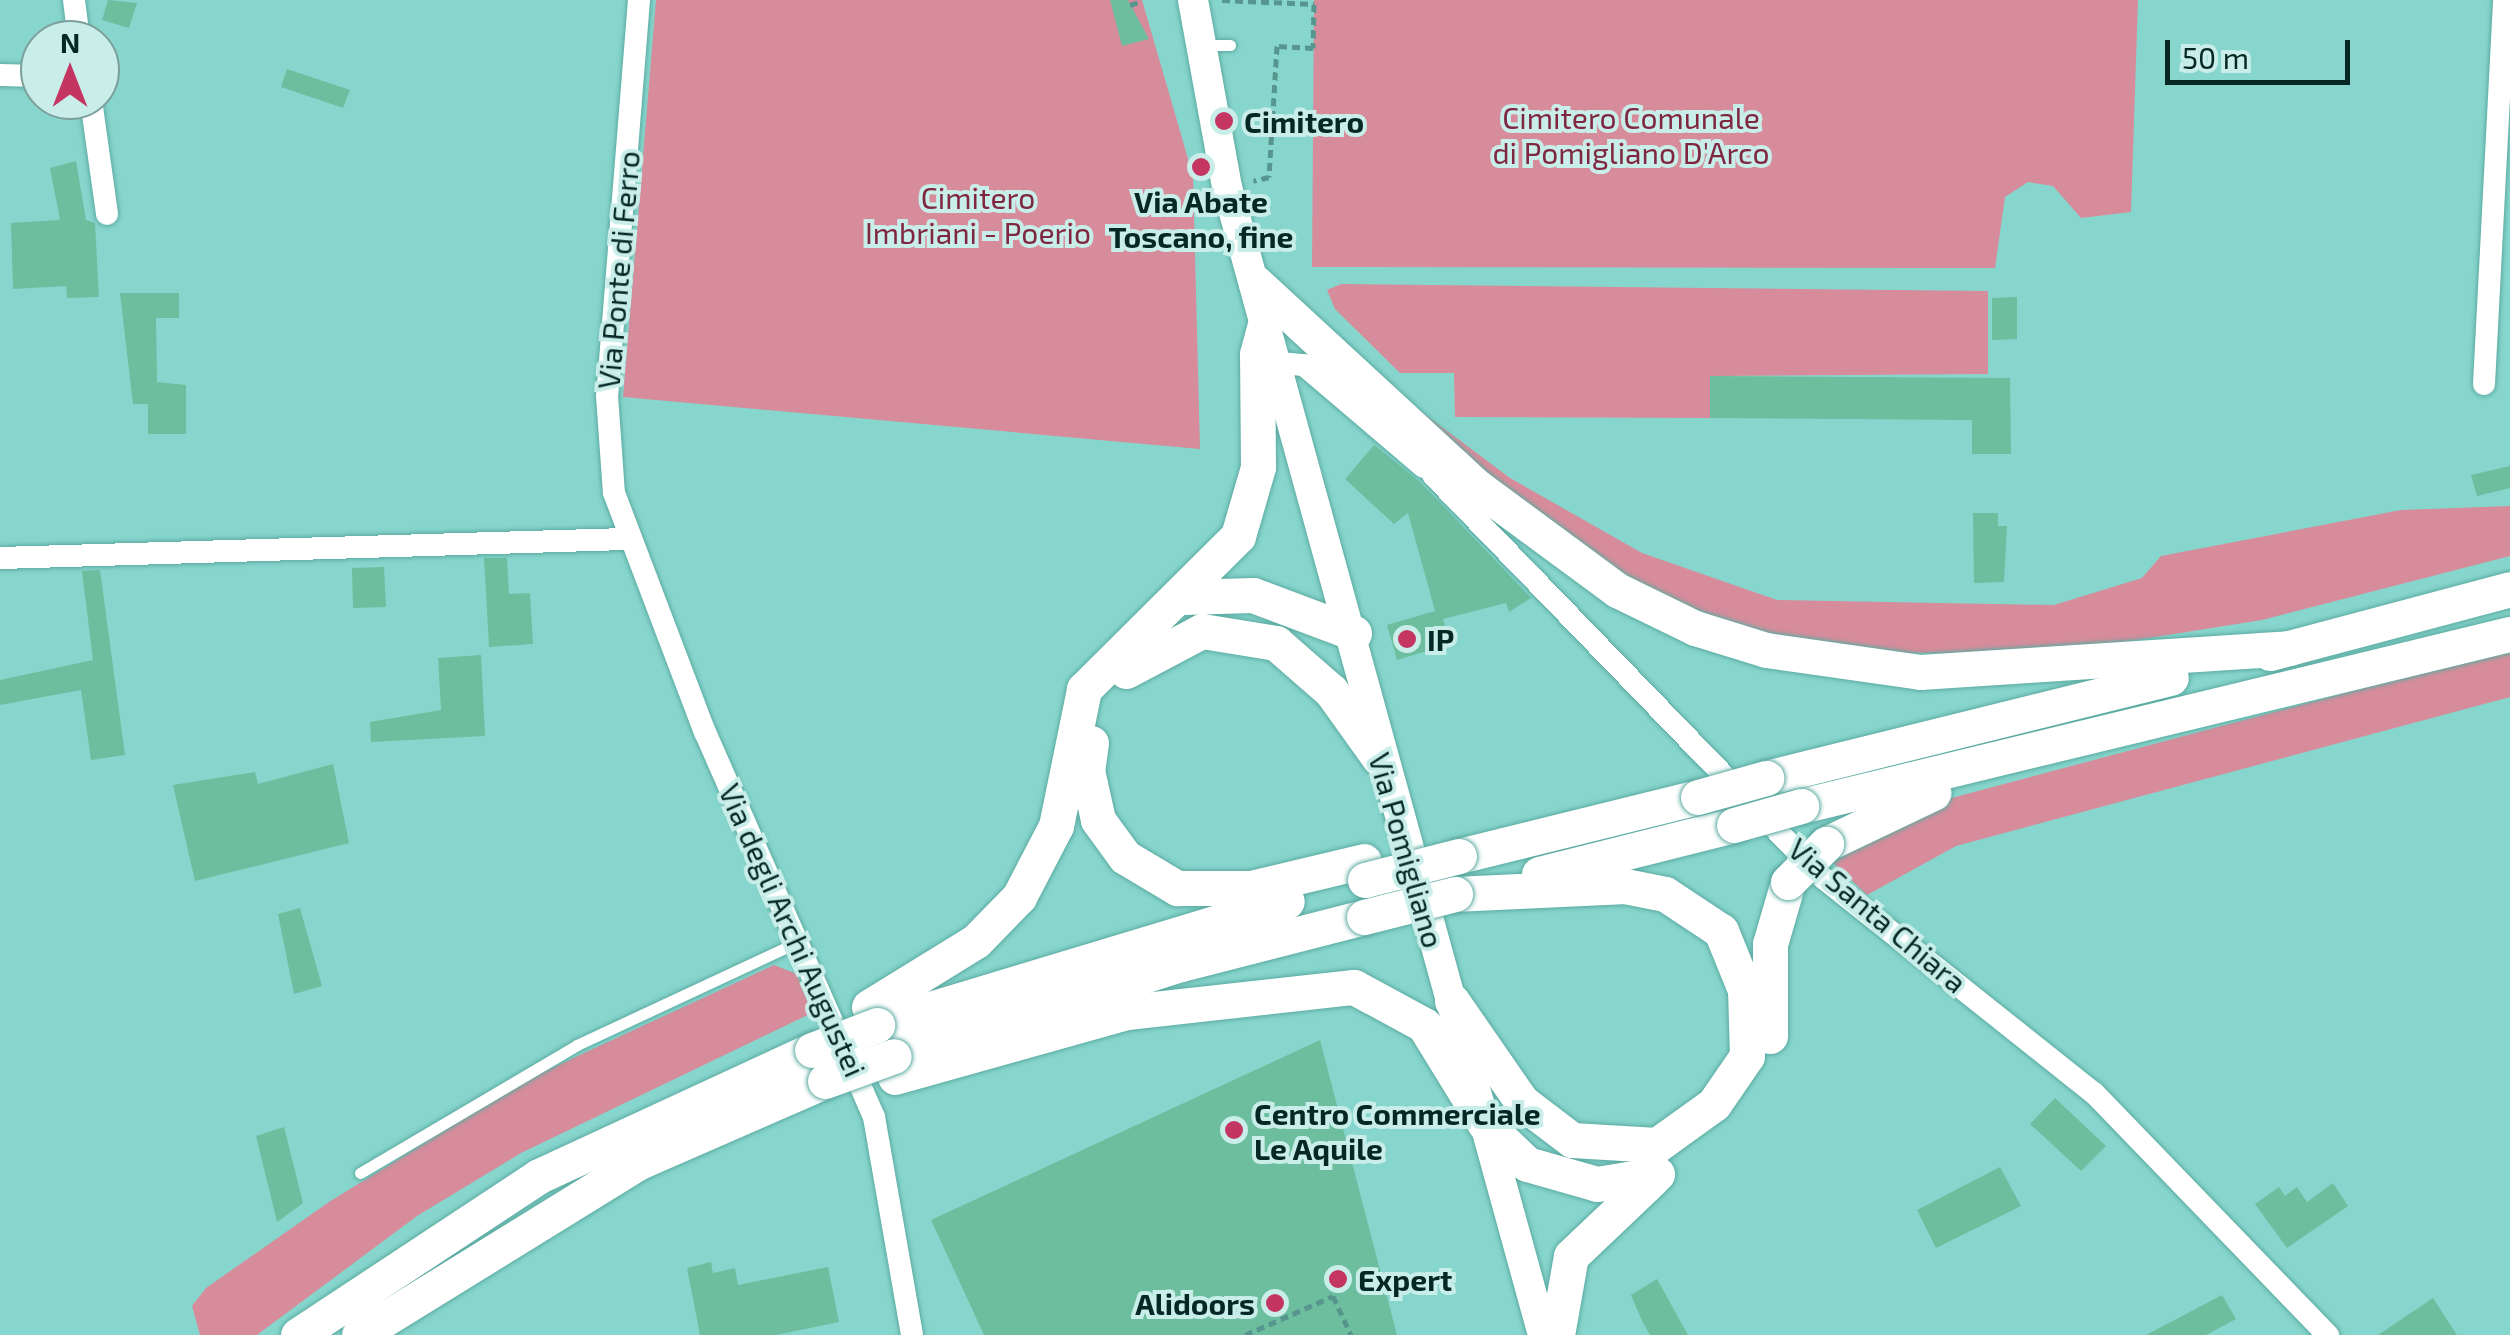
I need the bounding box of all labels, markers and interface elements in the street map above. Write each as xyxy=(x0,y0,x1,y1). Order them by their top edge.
north arrow xyxy=(20,20,120,120)
scale bar xyxy=(2170,20,2355,82)
text: N xyxy=(60,25,80,59)
text: 50 m xyxy=(2182,39,2249,75)
park label: Cimitero Comunale di Pomigliano D'Arco xyxy=(1492,99,1770,170)
place label: Cimitero xyxy=(1244,103,1364,139)
marker: Cimitero xyxy=(1213,110,1235,132)
street label: Via Ponte di Ferro xyxy=(590,149,646,391)
marker: Via Abate Toscano, fine xyxy=(1190,156,1212,178)
park label: Cimitero Imbriani - Poerio xyxy=(865,179,1091,250)
place label: Via Abate Toscano, fine xyxy=(1108,183,1294,254)
place label: IP xyxy=(1427,621,1454,657)
marker: IP xyxy=(1396,628,1418,650)
street label: Via Pomigliano xyxy=(1362,748,1452,952)
street label: Via degli Archi Augustei xyxy=(712,777,874,1083)
street label: Via Santa Chiara xyxy=(1782,830,1974,1000)
place label: Centro Commerciale Le Aquile xyxy=(1254,1095,1541,1166)
marker: Centro Commerciale Le Aquile xyxy=(1223,1119,1245,1141)
place label: Expert xyxy=(1358,1261,1452,1297)
marker: Expert xyxy=(1327,1268,1349,1290)
place label: Alidoors xyxy=(1135,1285,1255,1321)
marker: Alidoors xyxy=(1264,1292,1286,1314)

